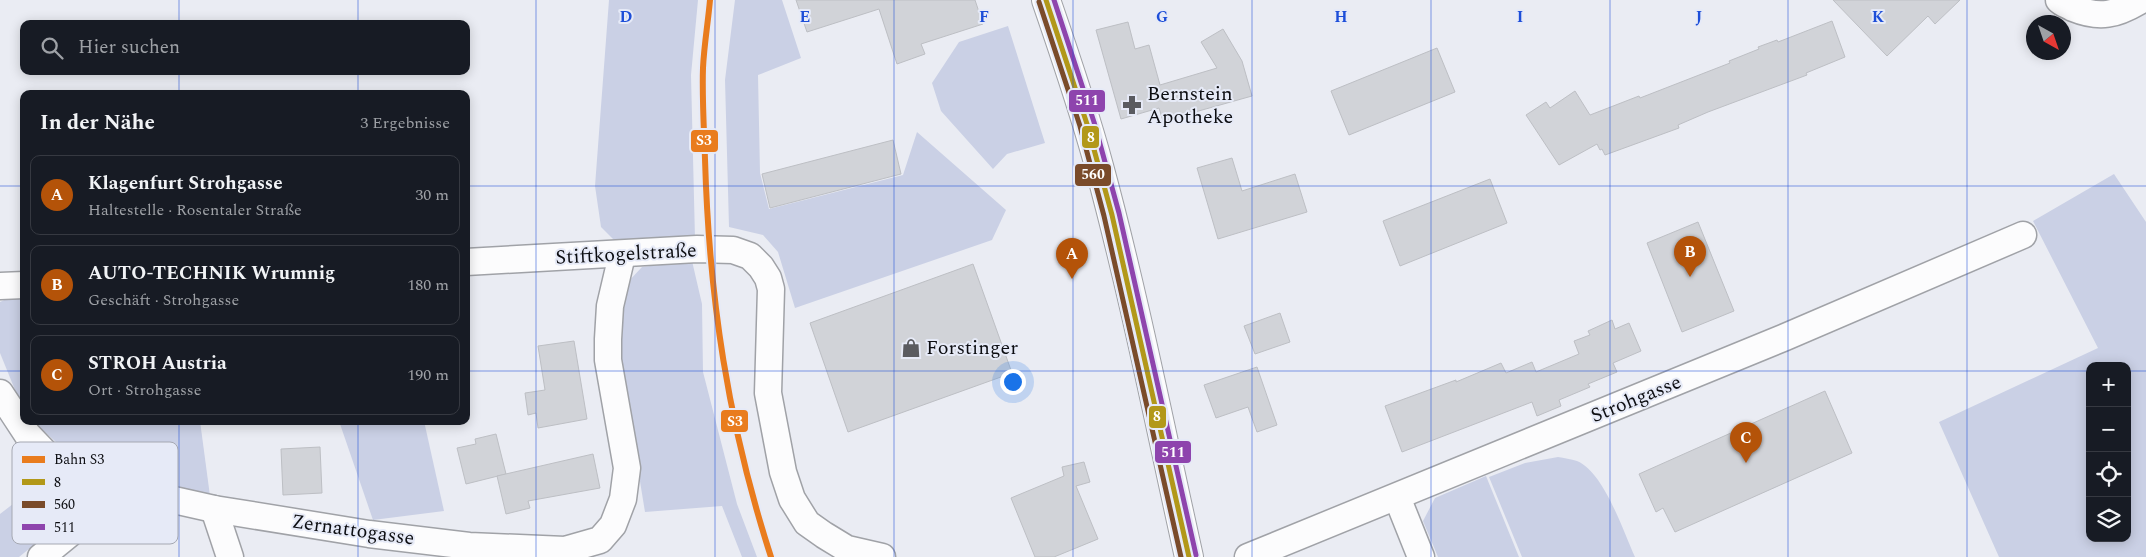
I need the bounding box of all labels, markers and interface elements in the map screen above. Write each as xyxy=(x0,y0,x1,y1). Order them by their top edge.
text: D xyxy=(620,5,633,29)
text: E xyxy=(800,5,810,29)
text: F xyxy=(979,5,989,29)
text: G xyxy=(1156,5,1168,29)
text: H xyxy=(1334,5,1348,29)
text: I xyxy=(1517,5,1523,29)
text: J xyxy=(1696,5,1703,29)
text: K xyxy=(1872,5,1885,29)
north arrow xyxy=(2026,15,2071,60)
search box xyxy=(20,20,470,75)
text: Hier suchen xyxy=(78,33,180,62)
icon: search xyxy=(38,34,66,62)
place label: Bernstein Apotheke xyxy=(1147,79,1233,132)
line badge: 511 xyxy=(1068,89,1106,113)
text: 511 xyxy=(1075,90,1099,111)
pharmacy icon: Bernstein Apotheke xyxy=(1121,94,1143,116)
text: In der Nähe xyxy=(40,107,155,139)
text: 3 Ergebnisse xyxy=(360,111,450,135)
line badge: 8 xyxy=(1081,125,1100,149)
text: 8 xyxy=(1087,127,1095,148)
line badge: S3 xyxy=(690,129,719,153)
text: S3 xyxy=(696,130,712,151)
line badge: 560 xyxy=(1074,163,1112,187)
text: 560 xyxy=(1081,164,1105,185)
text: Klagenfurt Strohgasse xyxy=(88,169,283,198)
text: A xyxy=(51,183,63,207)
text: 30 m xyxy=(415,183,449,207)
text: Haltestelle · Rosentaler Straße xyxy=(88,198,302,222)
street label: Stiftkogelstraße xyxy=(555,235,697,273)
pin: B xyxy=(1674,236,1706,277)
pin: A xyxy=(1056,238,1088,279)
text: AUTO-TECHNIK Wrumnig xyxy=(88,259,335,288)
text: B xyxy=(51,273,63,297)
text: 180 m xyxy=(407,273,449,297)
text: Geschäft · Strohgasse xyxy=(88,288,239,312)
place label: Forstinger xyxy=(926,333,1018,363)
shop icon: Forstinger xyxy=(900,337,922,359)
text: STROH Austria xyxy=(88,349,227,378)
map controls xyxy=(2086,362,2131,542)
button: + xyxy=(2086,362,2131,407)
text: C xyxy=(51,363,63,387)
text: 190 m xyxy=(407,363,449,387)
street label: Strohgasse xyxy=(1586,367,1686,431)
your location xyxy=(1000,369,1026,395)
text: Ort · Strohgasse xyxy=(88,378,201,402)
line badge: 8 xyxy=(1148,405,1167,429)
text: 8 xyxy=(1153,406,1161,427)
button: − xyxy=(2086,407,2131,452)
line badge: S3 xyxy=(720,409,749,433)
text: S3 xyxy=(727,411,743,432)
pin: C xyxy=(1730,422,1762,463)
line badge: 511 xyxy=(1154,440,1192,464)
legend xyxy=(12,442,178,544)
text: 511 xyxy=(1161,442,1185,463)
text: Bahn S3 xyxy=(54,449,104,470)
button: locate xyxy=(2086,452,2131,497)
text: 8 xyxy=(54,472,61,493)
text: 560 xyxy=(54,494,75,515)
button: layers xyxy=(2086,497,2131,542)
street label: Zernattogasse xyxy=(290,507,416,553)
text: 511 xyxy=(54,517,75,538)

